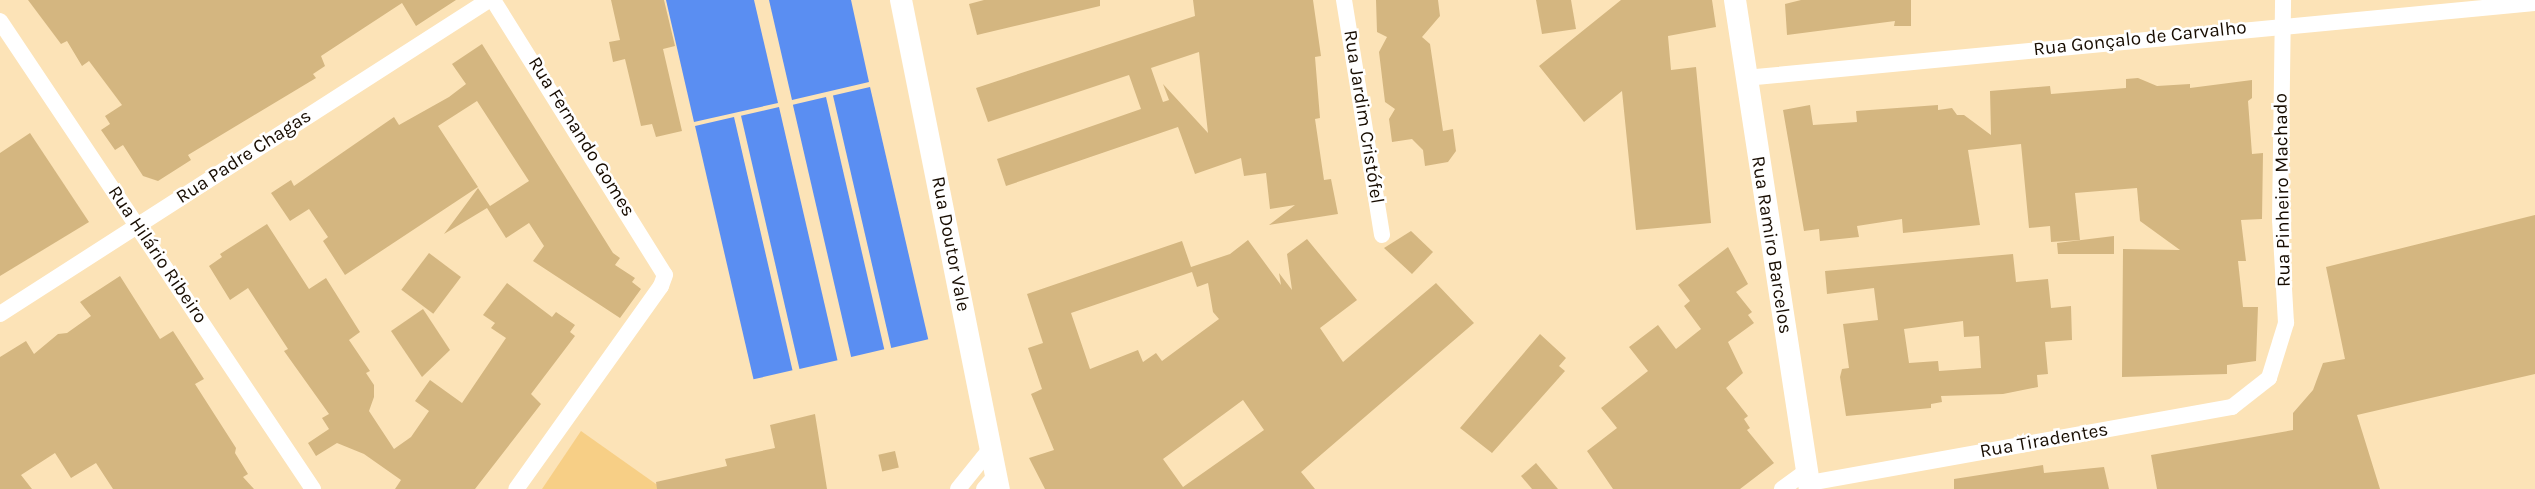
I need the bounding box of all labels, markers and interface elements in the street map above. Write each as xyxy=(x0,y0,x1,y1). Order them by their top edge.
street label: Rua Gonçalo de Carvalho xyxy=(2032,16,2248,62)
street label: Rua Jardim Cristófel xyxy=(1338,29,1388,205)
street label: Rua Fernando Gomes xyxy=(523,53,639,221)
street label: Rua Pinheiro Machado xyxy=(2270,93,2296,287)
street label: Rua Padre Chagas xyxy=(172,105,316,209)
street label: Rua Ramiro Barcelos xyxy=(1746,154,1796,336)
street label: Rua Doutor Vale xyxy=(926,175,974,313)
street label: Rua Hilário Ribeiro xyxy=(103,182,211,328)
street label: Rua Tiradentes xyxy=(1978,418,2110,464)

